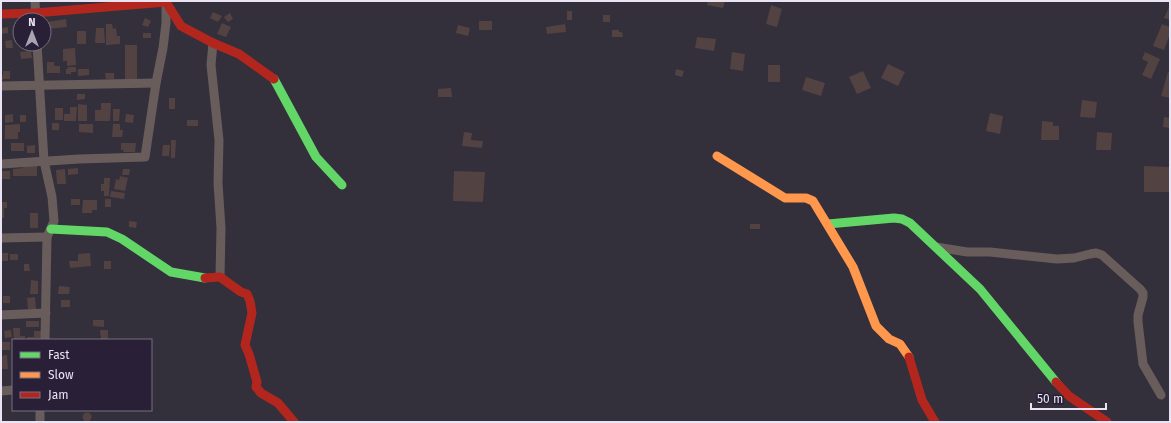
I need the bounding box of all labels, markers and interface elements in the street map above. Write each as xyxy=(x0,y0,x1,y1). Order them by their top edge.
north arrow xyxy=(12,12,52,52)
text: N xyxy=(28,16,36,29)
legend xyxy=(12,339,152,411)
text: Fast xyxy=(48,348,70,362)
text: Slow xyxy=(48,368,74,382)
scale bar xyxy=(1031,385,1106,411)
text: Jam xyxy=(48,388,68,402)
text: 50 m xyxy=(1037,392,1063,406)

